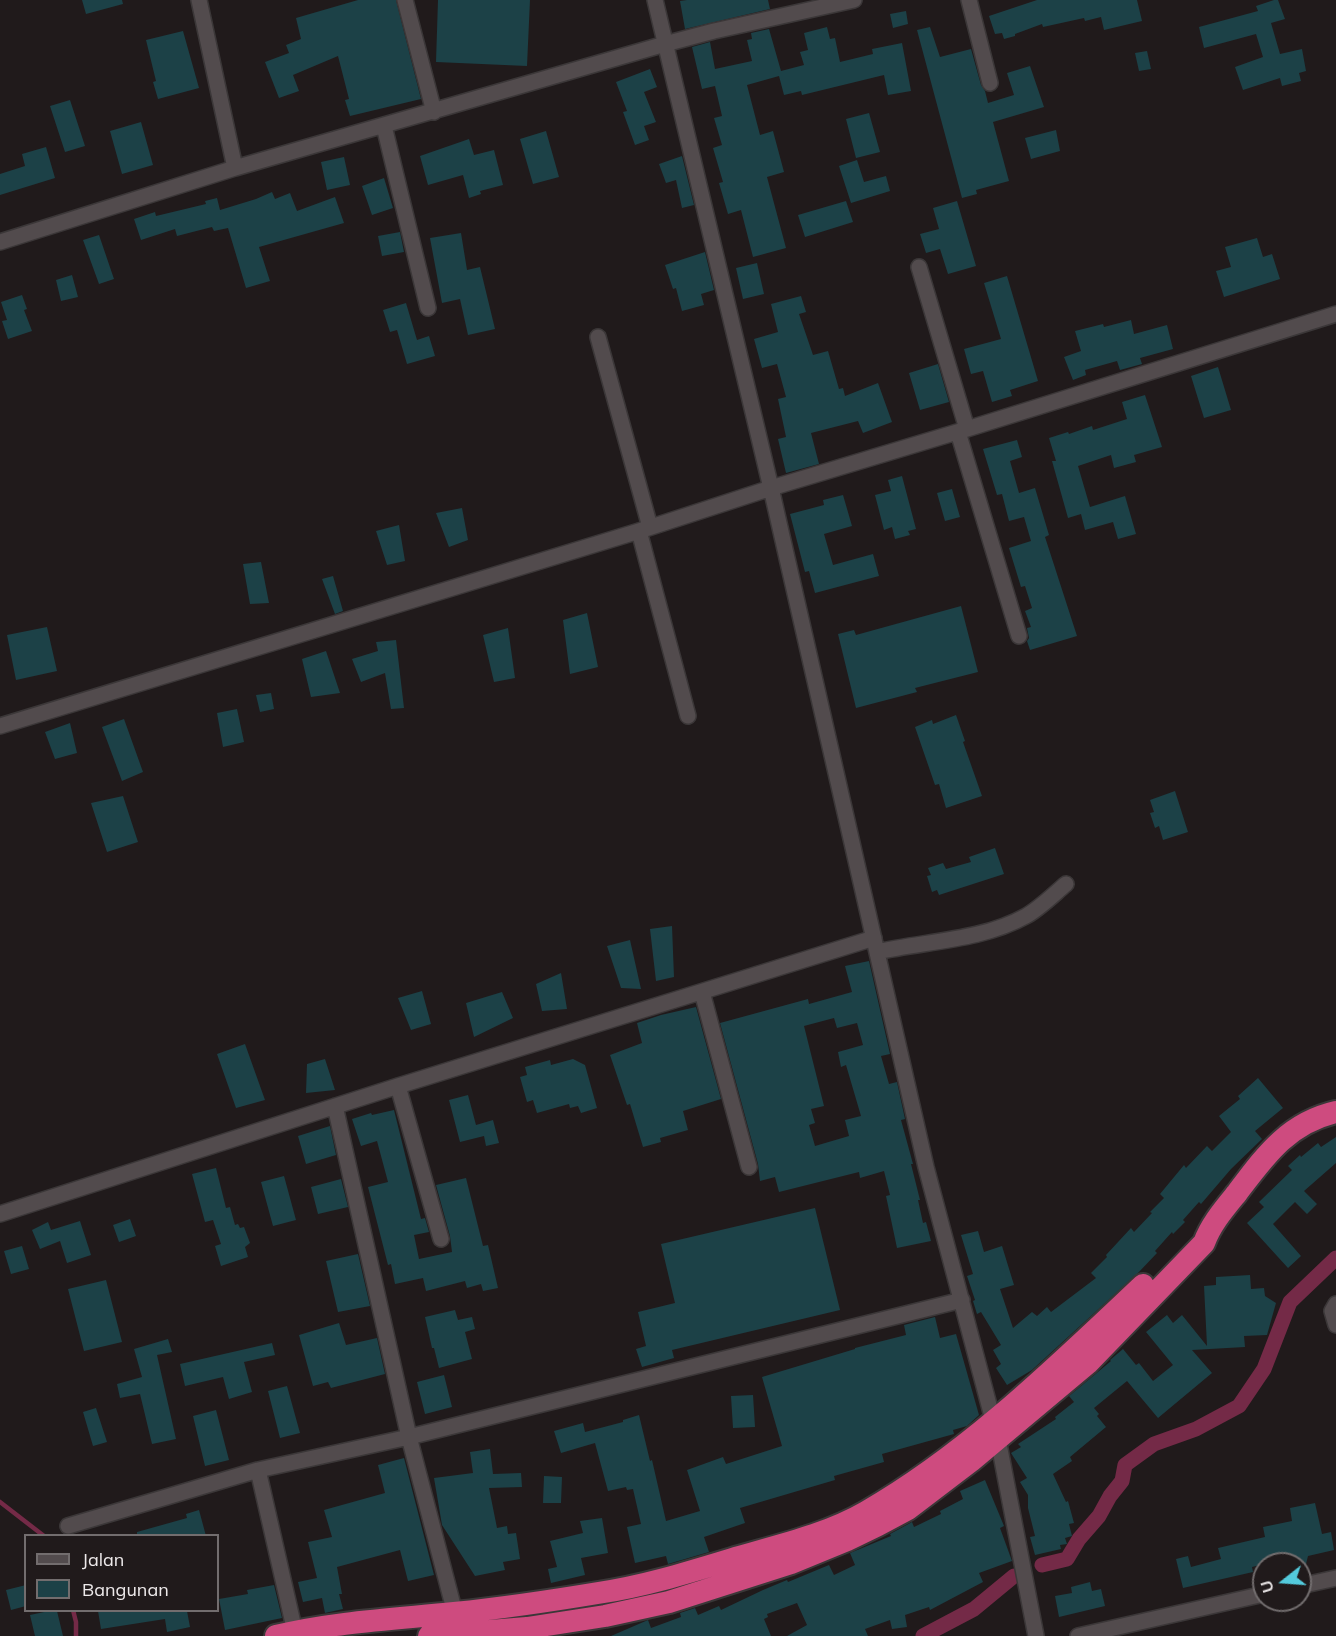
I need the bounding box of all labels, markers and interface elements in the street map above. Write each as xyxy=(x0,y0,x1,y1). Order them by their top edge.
legend xyxy=(24,1534,219,1612)
text: Jalan xyxy=(82,1548,124,1571)
north arrow xyxy=(1252,1552,1312,1612)
text: Bangunan xyxy=(82,1578,169,1601)
text: U xyxy=(1255,1578,1278,1595)

